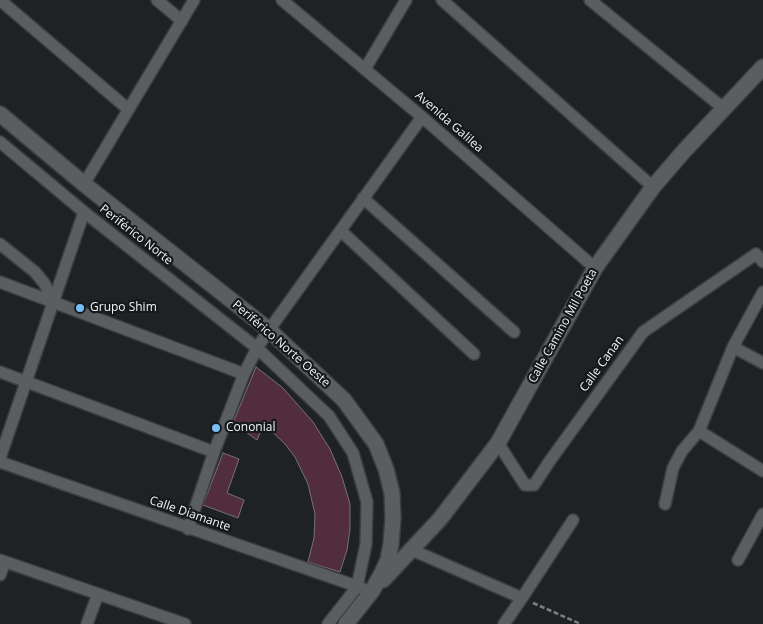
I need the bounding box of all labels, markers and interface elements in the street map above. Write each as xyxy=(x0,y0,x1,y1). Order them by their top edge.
street label: Avenida Galilea xyxy=(412,88,486,156)
street label: Periférico Norte xyxy=(97,202,175,268)
street label: Calle Camino Mil Poeta xyxy=(526,266,600,386)
street label: Periférico Norte Oeste xyxy=(229,298,333,390)
place label: Grupo Shim xyxy=(90,301,157,315)
marker: Grupo Shim xyxy=(74,302,86,314)
street label: Calle Canan xyxy=(577,333,627,395)
place label: Cononial xyxy=(226,421,275,435)
marker: Cononial xyxy=(210,422,222,434)
street label: Calle Diamante xyxy=(148,493,232,535)

